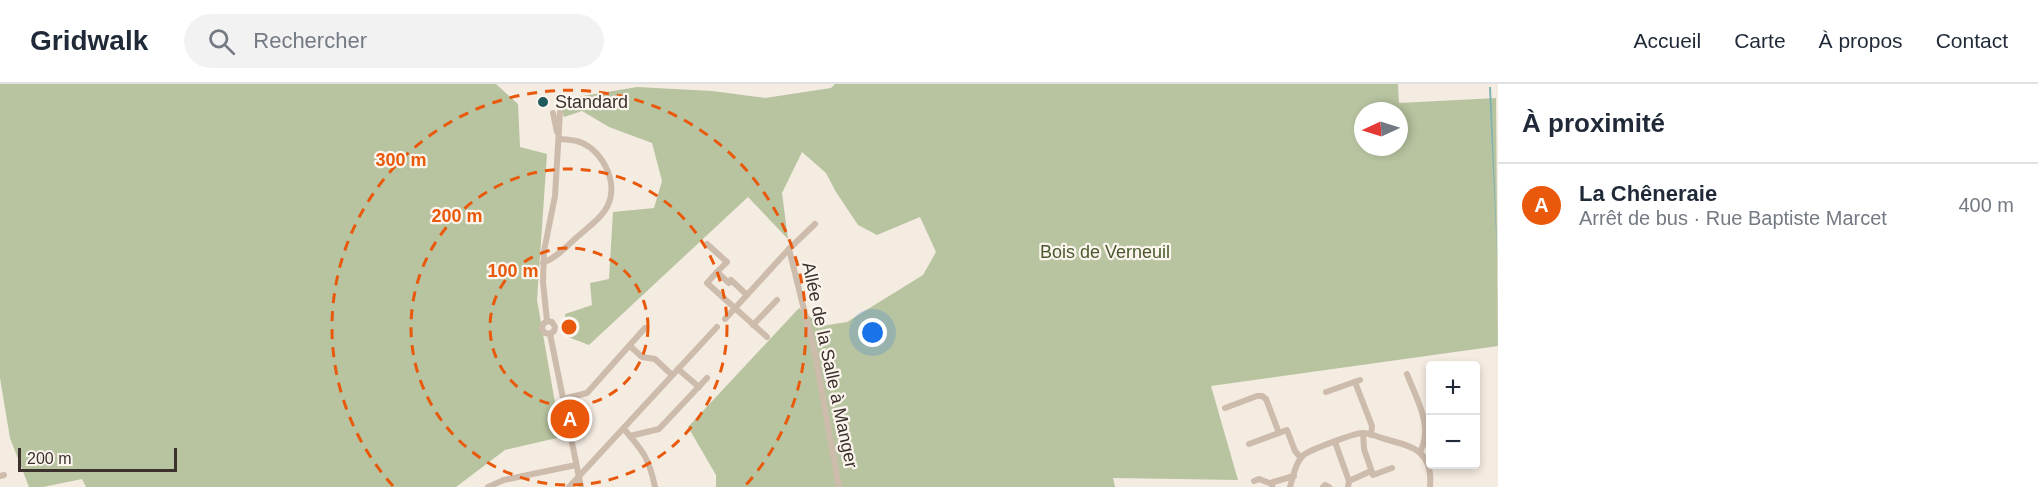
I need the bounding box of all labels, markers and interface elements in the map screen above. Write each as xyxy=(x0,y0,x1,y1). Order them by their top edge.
search box xyxy=(184,14,604,68)
text: Gridwalk xyxy=(30,25,148,56)
icon: search xyxy=(205,25,238,58)
text: Rechercher xyxy=(253,28,367,53)
text: Accueil xyxy=(1634,29,1701,52)
text: Carte xyxy=(1734,29,1786,52)
text: À propos xyxy=(1819,29,1903,52)
text: Contact xyxy=(1936,29,2008,52)
place label: Standard xyxy=(555,92,628,112)
marker: Standard xyxy=(536,95,550,109)
north arrow xyxy=(1354,102,1408,156)
text: À proximité xyxy=(1522,108,1665,138)
text: 300 m xyxy=(375,150,427,170)
text: La Chêneraie xyxy=(1579,181,1717,206)
text: A xyxy=(1534,194,1549,216)
text: 400 m xyxy=(1958,194,2014,216)
text: 200 m xyxy=(431,206,483,226)
text: Arrêt de bus · Rue Baptiste Marcet xyxy=(1579,207,1887,229)
park label: Bois de Verneuil xyxy=(1040,242,1170,262)
street label: Allée de la Salle à Manger xyxy=(798,260,862,470)
text: 100 m xyxy=(487,261,539,281)
centre of rings xyxy=(559,317,579,337)
your location xyxy=(858,318,887,347)
map controls xyxy=(1426,361,1480,469)
button: + xyxy=(1426,361,1480,415)
pin: A xyxy=(550,396,590,442)
button: − xyxy=(1426,415,1480,469)
scale bar xyxy=(18,445,177,472)
text: 200 m xyxy=(27,450,71,467)

